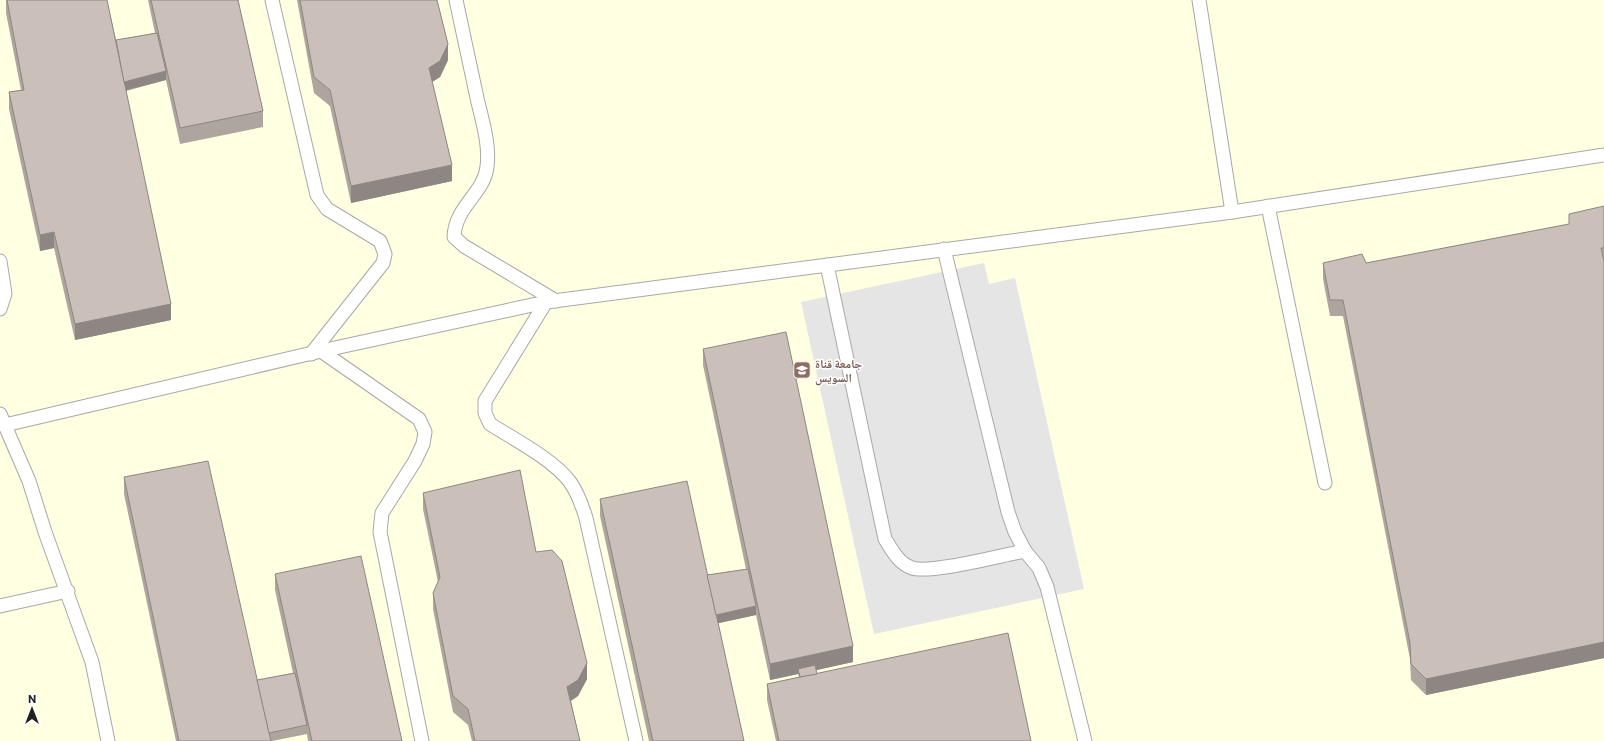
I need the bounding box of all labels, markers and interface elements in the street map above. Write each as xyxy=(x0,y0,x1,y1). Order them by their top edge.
place label: جامعة قناة السويس xyxy=(815,356,863,386)
school or university icon: جامعة قناة السويس xyxy=(792,360,812,380)
north arrow xyxy=(12,689,52,729)
text: N xyxy=(28,692,36,705)

